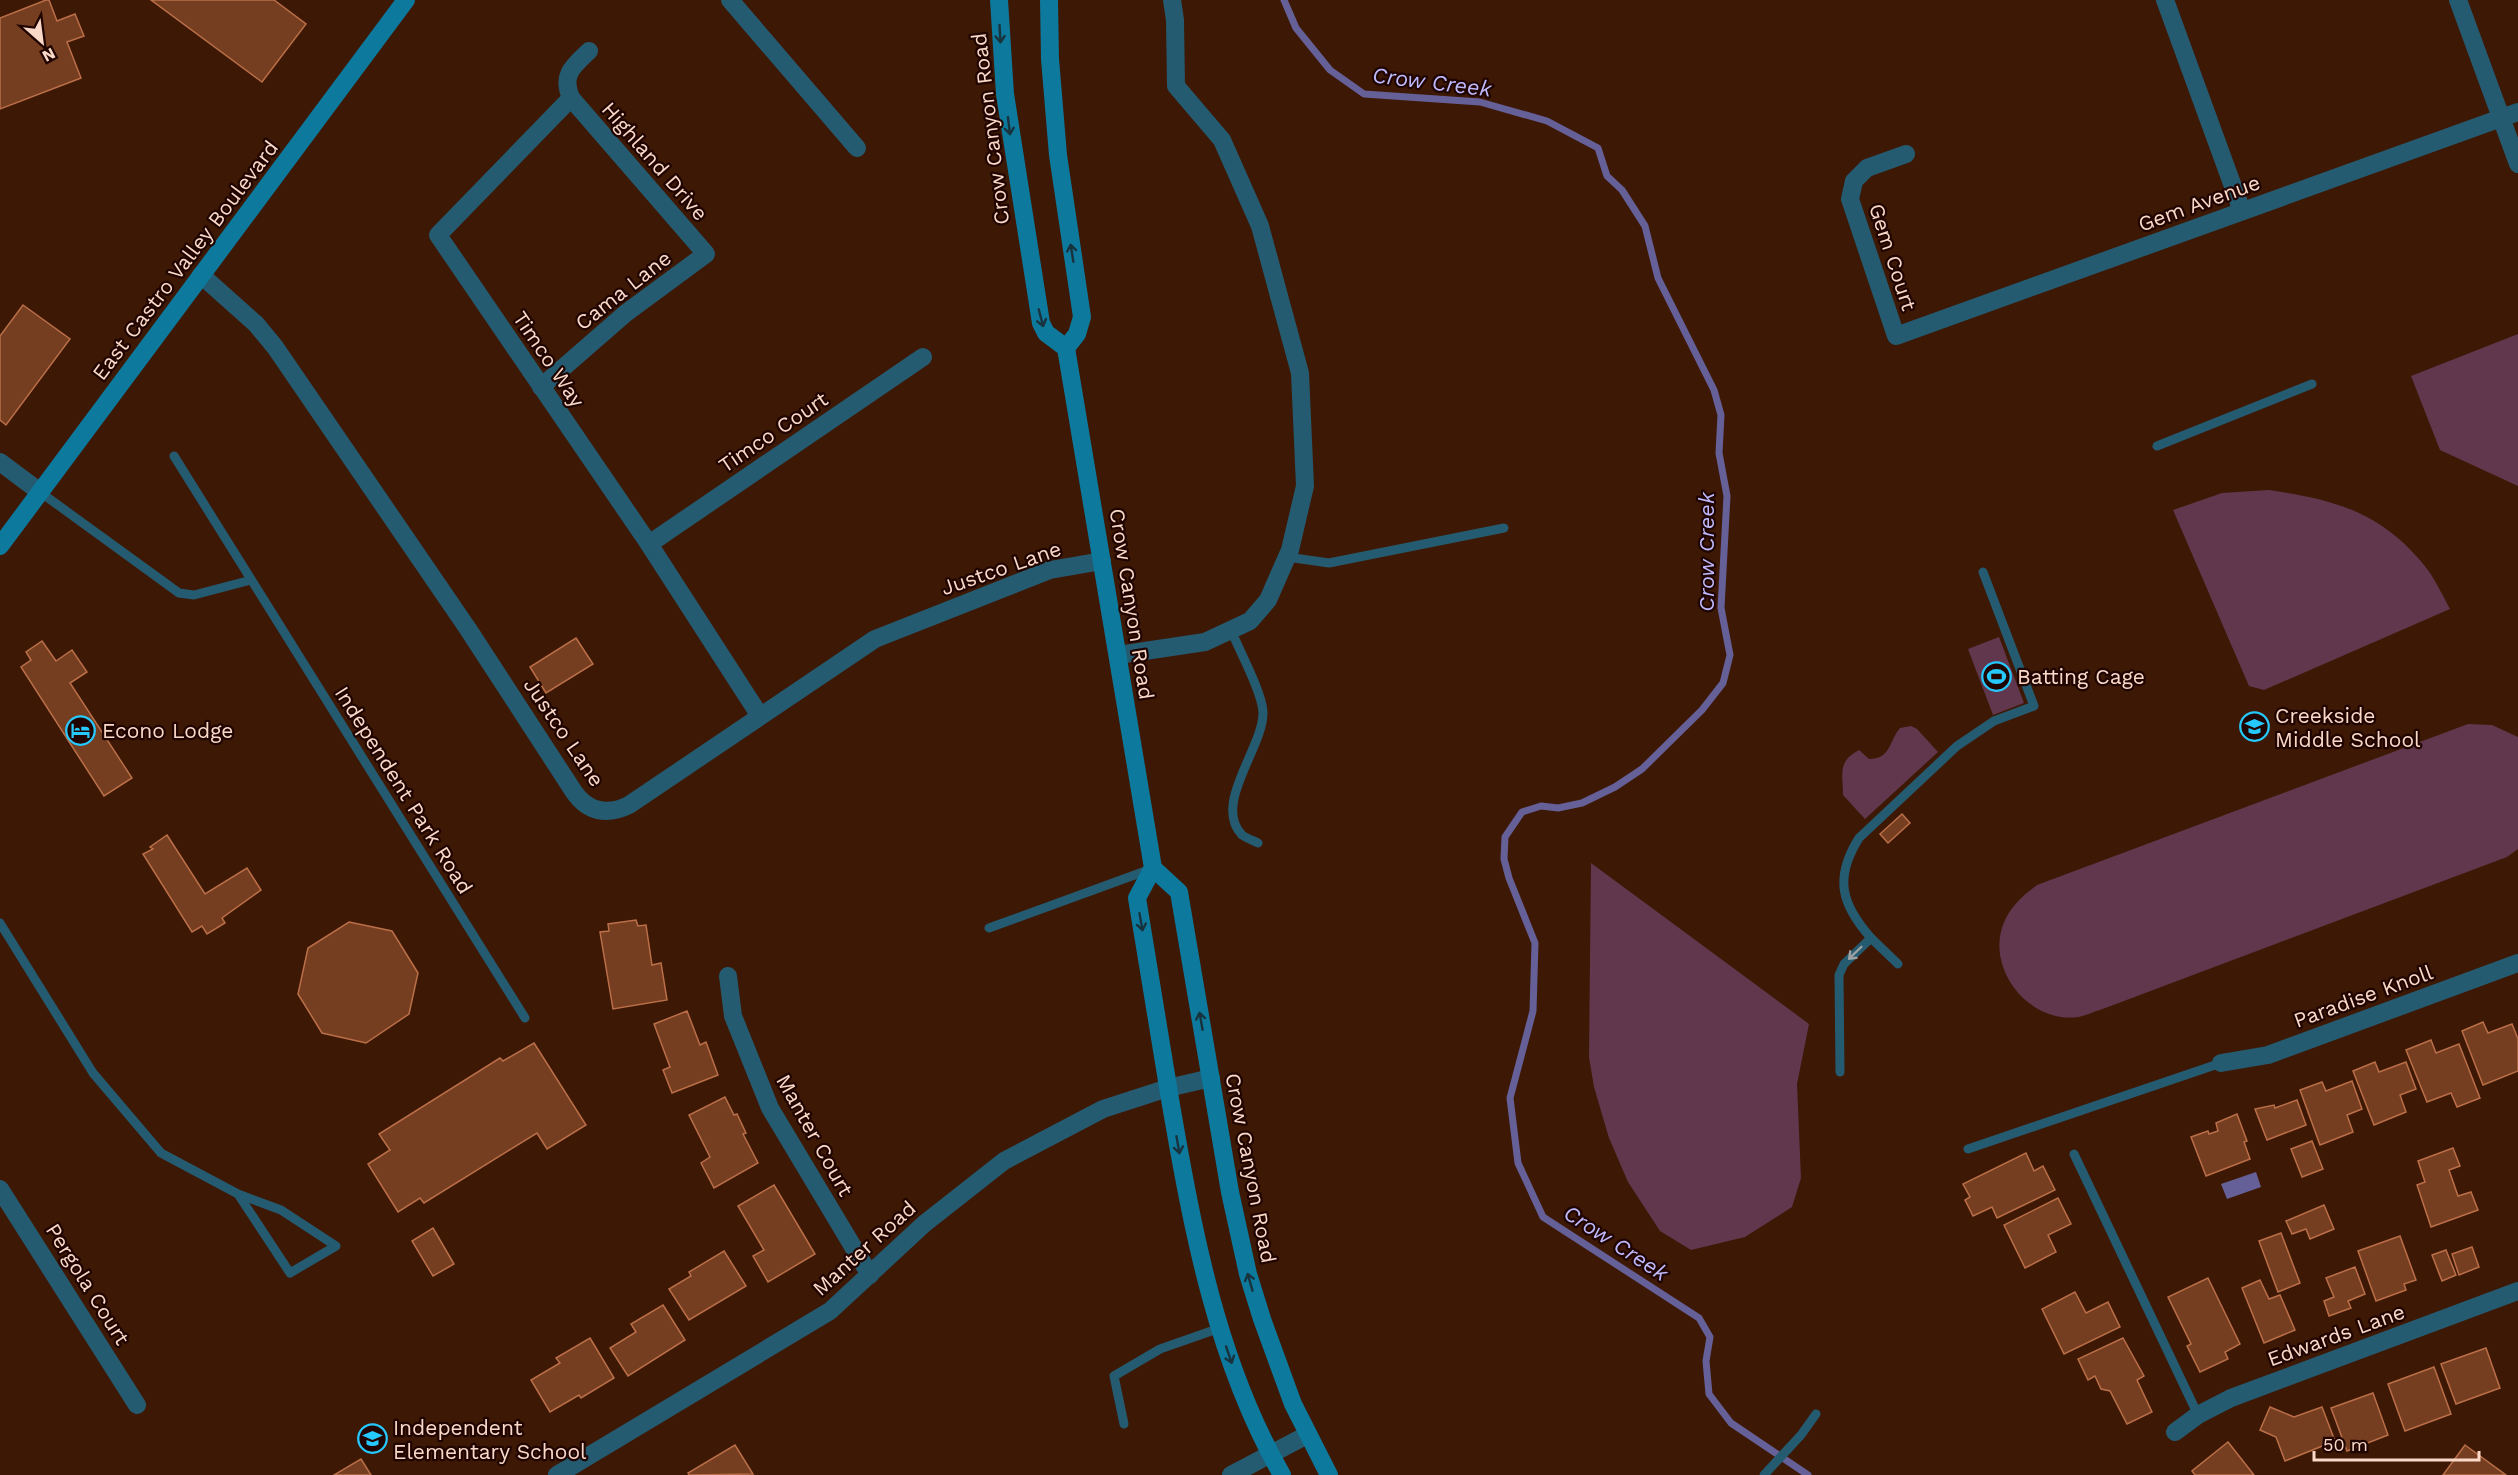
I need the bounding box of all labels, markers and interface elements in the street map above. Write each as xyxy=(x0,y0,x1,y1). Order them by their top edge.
north arrow xyxy=(12,12,72,72)
one-way arrow xyxy=(995,24,1006,43)
street label: Crow Canyon Road xyxy=(966,32,1014,226)
text: N xyxy=(39,44,59,66)
water label: Crow Creek xyxy=(1371,62,1494,102)
street label: Highland Drive xyxy=(597,97,713,225)
one-way arrow xyxy=(1004,116,1015,135)
street label: East Castro Valley Boulevard xyxy=(87,135,283,385)
street label: Gem Avenue xyxy=(2135,169,2263,237)
street label: Gem Court xyxy=(1864,200,1922,314)
one-way arrow xyxy=(1067,244,1078,264)
street label: Cama Lane xyxy=(570,245,676,335)
street label: Timco Way xyxy=(508,306,590,412)
one-way arrow xyxy=(1035,308,1047,327)
street label: Timco Court xyxy=(714,386,832,478)
water label: Crow Creek xyxy=(1694,491,1719,612)
street label: Crow Canyon Road xyxy=(1105,507,1159,701)
street label: Justco Lane xyxy=(938,536,1064,600)
sports icon: Batting Cage xyxy=(1980,660,2012,692)
place label: Batting Cage xyxy=(2017,664,2145,689)
street label: Justco Lane xyxy=(519,673,609,791)
street label: Independent Park Road xyxy=(330,682,478,898)
place label: Creekside Middle School xyxy=(2275,703,2421,752)
school or university icon: Creekside Middle School xyxy=(2238,711,2270,743)
hotel icon: Econo Lodge xyxy=(65,714,97,746)
place label: Econo Lodge xyxy=(102,718,233,743)
one-way arrow xyxy=(1135,911,1146,931)
one-way arrow xyxy=(1848,946,1863,960)
street label: Paradise Knoll xyxy=(2290,959,2436,1033)
one-way arrow xyxy=(1195,1011,1206,1031)
street label: Manter Court xyxy=(771,1070,859,1200)
street label: Crow Canyon Road xyxy=(1220,1071,1282,1265)
one-way arrow xyxy=(1173,1135,1184,1155)
street label: Manter Road xyxy=(807,1195,921,1301)
water label: Crow Creek xyxy=(1559,1200,1674,1287)
street label: Pergola Court xyxy=(41,1219,135,1349)
one-way arrow xyxy=(1244,1273,1255,1292)
street label: Edwards Lane xyxy=(2264,1299,2408,1371)
one-way arrow xyxy=(1224,1345,1235,1364)
place label: Independent Elementary School xyxy=(393,1415,587,1464)
school or university icon: Independent Elementary School xyxy=(356,1423,388,1455)
scale bar xyxy=(2314,1424,2479,1462)
text: 50 m xyxy=(2323,1434,2368,1455)

